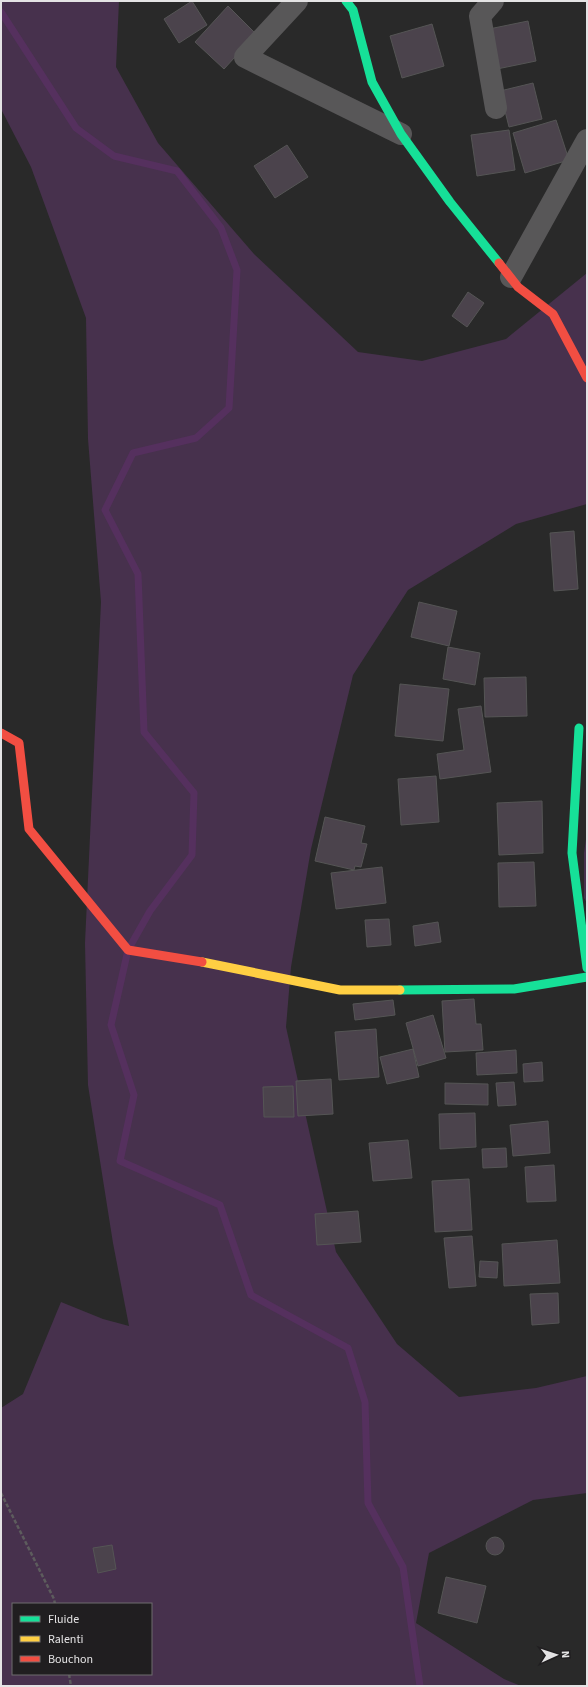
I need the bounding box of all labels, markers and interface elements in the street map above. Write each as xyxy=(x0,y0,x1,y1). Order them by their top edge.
legend xyxy=(12,1603,152,1675)
text: Fluide xyxy=(48,1611,79,1628)
text: Ralenti xyxy=(48,1631,83,1648)
north arrow xyxy=(536,1635,576,1675)
text: N xyxy=(558,1650,573,1659)
text: Bouchon xyxy=(48,1651,93,1668)

